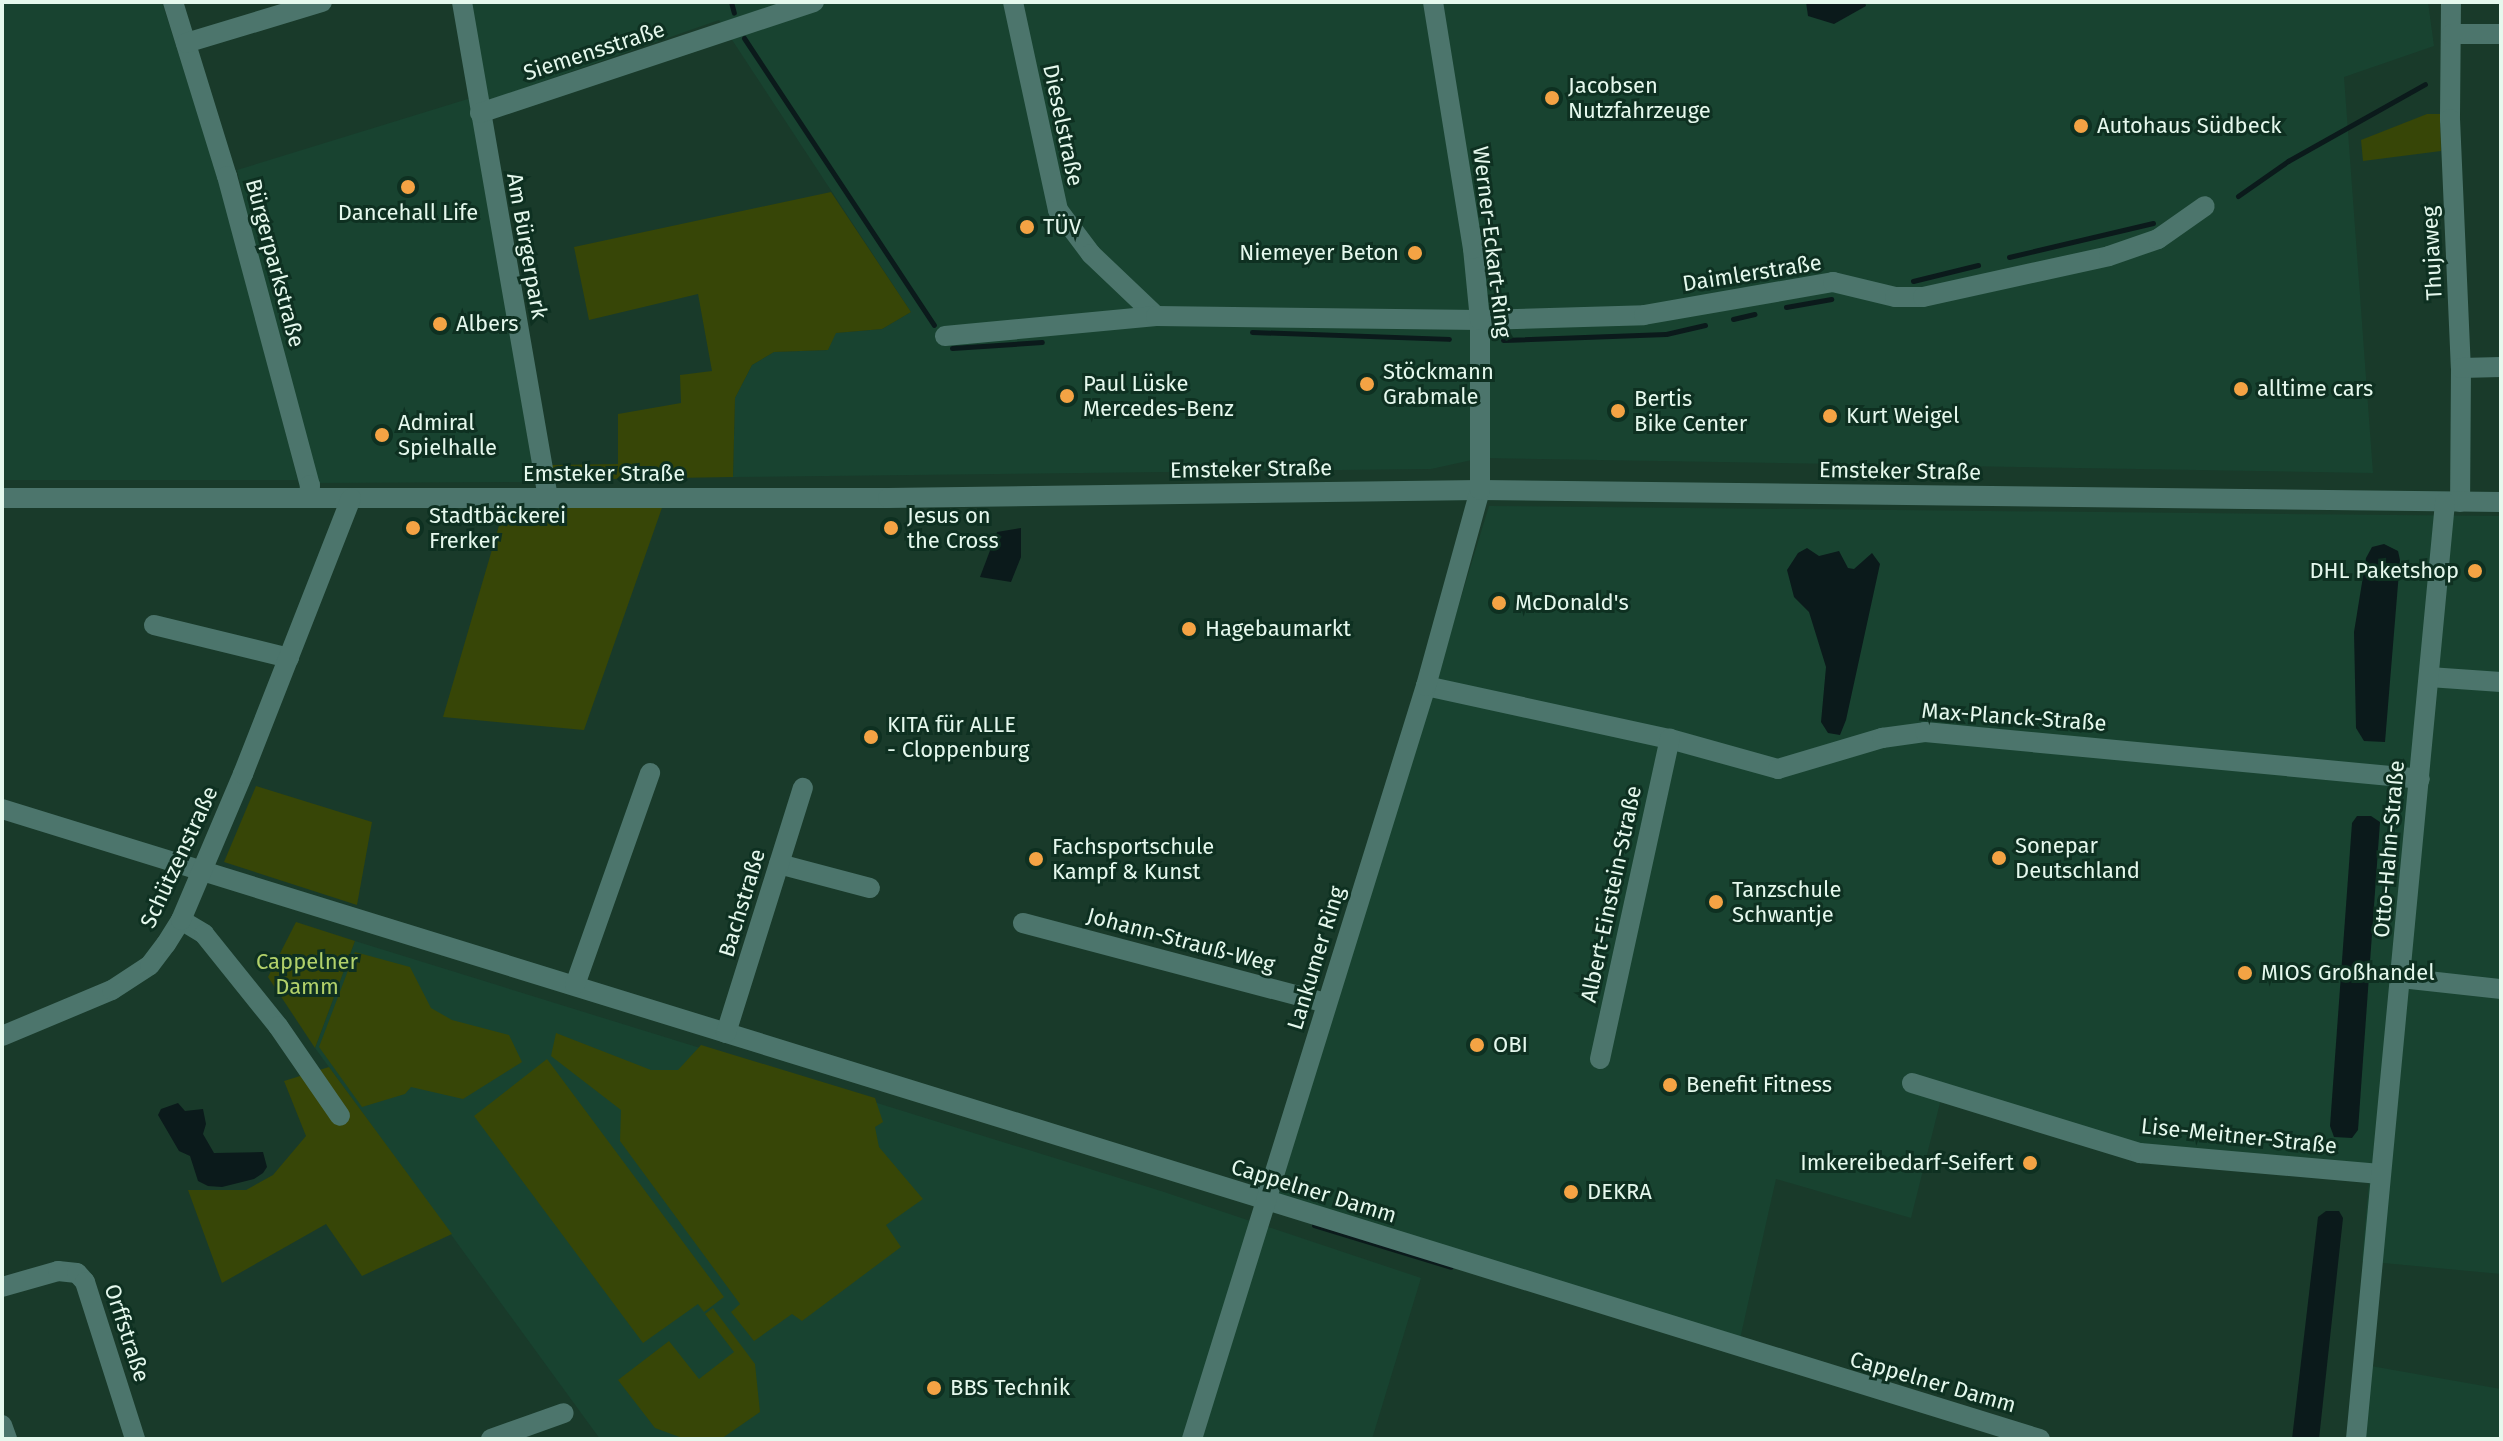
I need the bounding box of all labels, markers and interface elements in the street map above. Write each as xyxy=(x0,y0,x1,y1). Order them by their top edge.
street label: Siemensstraße xyxy=(520,16,668,86)
street label: Dieselstraße xyxy=(1037,62,1089,188)
place label: Jacobsen Nutzfahrzeuge xyxy=(1568,72,1711,124)
marker: Jacobsen Nutzfahrzeuge xyxy=(1543,89,1561,107)
place label: Autohaus Südbeck xyxy=(2097,113,2281,139)
marker: Autohaus Südbeck xyxy=(2072,117,2090,135)
street label: Werner-Eckart-Ring xyxy=(1467,145,1517,339)
street label: Am Bürgerpark xyxy=(501,171,553,321)
street label: Bürgerparkstraße xyxy=(240,176,310,350)
marker: Dancehall Life xyxy=(399,178,417,196)
place label: Dancehall Life xyxy=(338,200,478,226)
street label: Thujaweg xyxy=(2416,205,2448,301)
place label: TÜV xyxy=(1043,214,1081,240)
marker: TÜV xyxy=(1018,218,1036,236)
place label: Niemeyer Beton xyxy=(1239,240,1399,266)
marker: Niemeyer Beton xyxy=(1406,244,1424,262)
street label: Daimlerstraße xyxy=(1681,249,1823,297)
place label: Albers xyxy=(456,311,519,337)
marker: Albers xyxy=(431,315,449,333)
place label: Stöckmann Grabmale xyxy=(1383,358,1494,410)
place label: Paul Lüske Mercedes-Benz xyxy=(1083,370,1234,422)
marker: Stöckmann Grabmale xyxy=(1358,375,1376,393)
place label: alltime cars xyxy=(2257,376,2373,402)
marker: alltime cars xyxy=(2232,380,2250,398)
place label: Bertis Bike Center xyxy=(1634,385,1747,436)
marker: Paul Lüske Mercedes-Benz xyxy=(1058,387,1076,405)
marker: Bertis Bike Center xyxy=(1609,402,1627,420)
place label: Kurt Weigel xyxy=(1846,403,1959,429)
marker: Kurt Weigel xyxy=(1821,407,1839,425)
place label: Admiral Spielhalle xyxy=(398,409,497,460)
marker: Admiral Spielhalle xyxy=(373,426,391,444)
street label: Emsteker Straße xyxy=(1170,454,1332,484)
street label: Emsteker Straße xyxy=(1819,456,1981,486)
street label: Emsteker Straße xyxy=(523,461,685,487)
place label: Stadtbäckerei Frerker xyxy=(429,502,566,554)
place label: Jesus on the Cross xyxy=(907,502,999,554)
marker: Stadtbäckerei Frerker xyxy=(404,519,422,537)
marker: Jesus on the Cross xyxy=(882,519,900,537)
place label: DHL Paketshop xyxy=(2309,558,2459,584)
marker: DHL Paketshop xyxy=(2466,562,2484,580)
place label: McDonald's xyxy=(1515,590,1629,616)
marker: McDonald's xyxy=(1490,594,1508,612)
place label: Hagebaumarkt xyxy=(1205,616,1351,642)
marker: Hagebaumarkt xyxy=(1180,620,1198,638)
street label: Max-Planck-Straße xyxy=(1921,697,2107,737)
place label: KITA für ALLE - Cloppenburg xyxy=(887,711,1029,762)
marker: KITA für ALLE - Cloppenburg xyxy=(862,728,880,746)
street label: Otto-Hahn-Straße xyxy=(2368,759,2410,939)
street label: Schützenstraße xyxy=(135,782,223,932)
street label: Albert-Einstein-Straße xyxy=(1575,783,1647,1005)
place label: Sonepar Deutschland xyxy=(2015,832,2140,884)
place label: Fachsportschule Kampf & Kunst xyxy=(1052,833,1214,884)
street label: Bachstraße xyxy=(713,846,771,960)
marker: Sonepar Deutschland xyxy=(1990,849,2008,867)
marker: Fachsportschule Kampf & Kunst xyxy=(1027,850,1045,868)
place label: Tanzschule Schwantje xyxy=(1732,876,1841,928)
street label: Lankumer Ring xyxy=(1282,883,1350,1033)
marker: Tanzschule Schwantje xyxy=(1707,893,1725,911)
street label: Johann-Strauß-Weg xyxy=(1084,902,1278,978)
park label: Cappelner Damm xyxy=(256,948,358,1000)
place label: MIOS Großhandel xyxy=(2261,960,2435,986)
marker: MIOS Großhandel xyxy=(2236,964,2254,982)
place label: OBI xyxy=(1493,1032,1528,1058)
marker: OBI xyxy=(1468,1036,1486,1054)
place label: Benefit Fitness xyxy=(1686,1072,1832,1098)
marker: Benefit Fitness xyxy=(1661,1076,1679,1094)
street label: Lise-Meitner-Straße xyxy=(2140,1113,2338,1159)
place label: Imkereibedarf-Seifert xyxy=(1800,1150,2014,1176)
street label: Cappelner Damm xyxy=(1228,1153,1400,1229)
marker: Imkereibedarf-Seifert xyxy=(2021,1154,2039,1172)
place label: DEKRA xyxy=(1587,1179,1652,1205)
marker: DEKRA xyxy=(1562,1183,1580,1201)
street label: Orffstraße xyxy=(99,1281,155,1385)
street label: Cappelner Damm xyxy=(1847,1346,2019,1418)
place label: BBS Technik xyxy=(950,1375,1070,1401)
marker: BBS Technik xyxy=(925,1379,943,1397)

